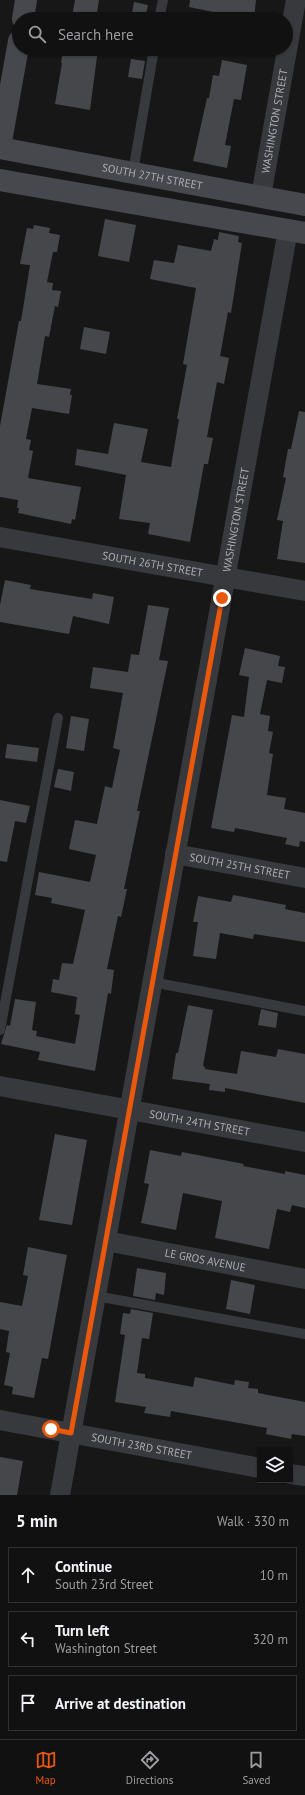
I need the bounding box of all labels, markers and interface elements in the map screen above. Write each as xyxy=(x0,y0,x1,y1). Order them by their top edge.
search box xyxy=(12,12,293,56)
icon: search xyxy=(26,23,48,45)
text: Search here xyxy=(58,25,134,44)
street label: WASHINGTON STREET xyxy=(258,68,291,174)
street label: SOUTH 27TH STREET xyxy=(101,160,204,193)
street label: WASHINGTON STREET xyxy=(220,466,252,573)
street label: SOUTH 26TH STREET xyxy=(101,548,204,580)
route end xyxy=(213,589,231,607)
street label: SOUTH 25TH STREET xyxy=(189,850,291,882)
street label: SOUTH 24TH STREET xyxy=(148,1107,251,1139)
street label: LE GROS AVENUE xyxy=(164,1245,247,1275)
route start xyxy=(42,1420,60,1438)
street label: SOUTH 23RD STREET xyxy=(90,1430,193,1462)
map controls xyxy=(257,1447,293,1483)
button: layers xyxy=(257,1447,293,1483)
text: 5 min xyxy=(16,1510,57,1532)
text: Walk · 330 m xyxy=(217,1513,289,1530)
text: Continue xyxy=(55,1557,112,1576)
icon: ahead xyxy=(17,1564,39,1586)
text: 10 m xyxy=(260,1567,288,1584)
text: South 23rd Street xyxy=(55,1576,153,1593)
text: Turn left xyxy=(55,1621,109,1640)
icon: left xyxy=(17,1628,39,1650)
text: 320 m xyxy=(253,1631,288,1648)
text: Washington Street xyxy=(55,1640,157,1657)
icon: arrive xyxy=(17,1692,39,1714)
text: Arrive at destination xyxy=(55,1694,186,1713)
tab: Map xyxy=(35,1749,57,1787)
tab: Directions xyxy=(126,1749,173,1787)
tab: Saved xyxy=(242,1749,270,1787)

